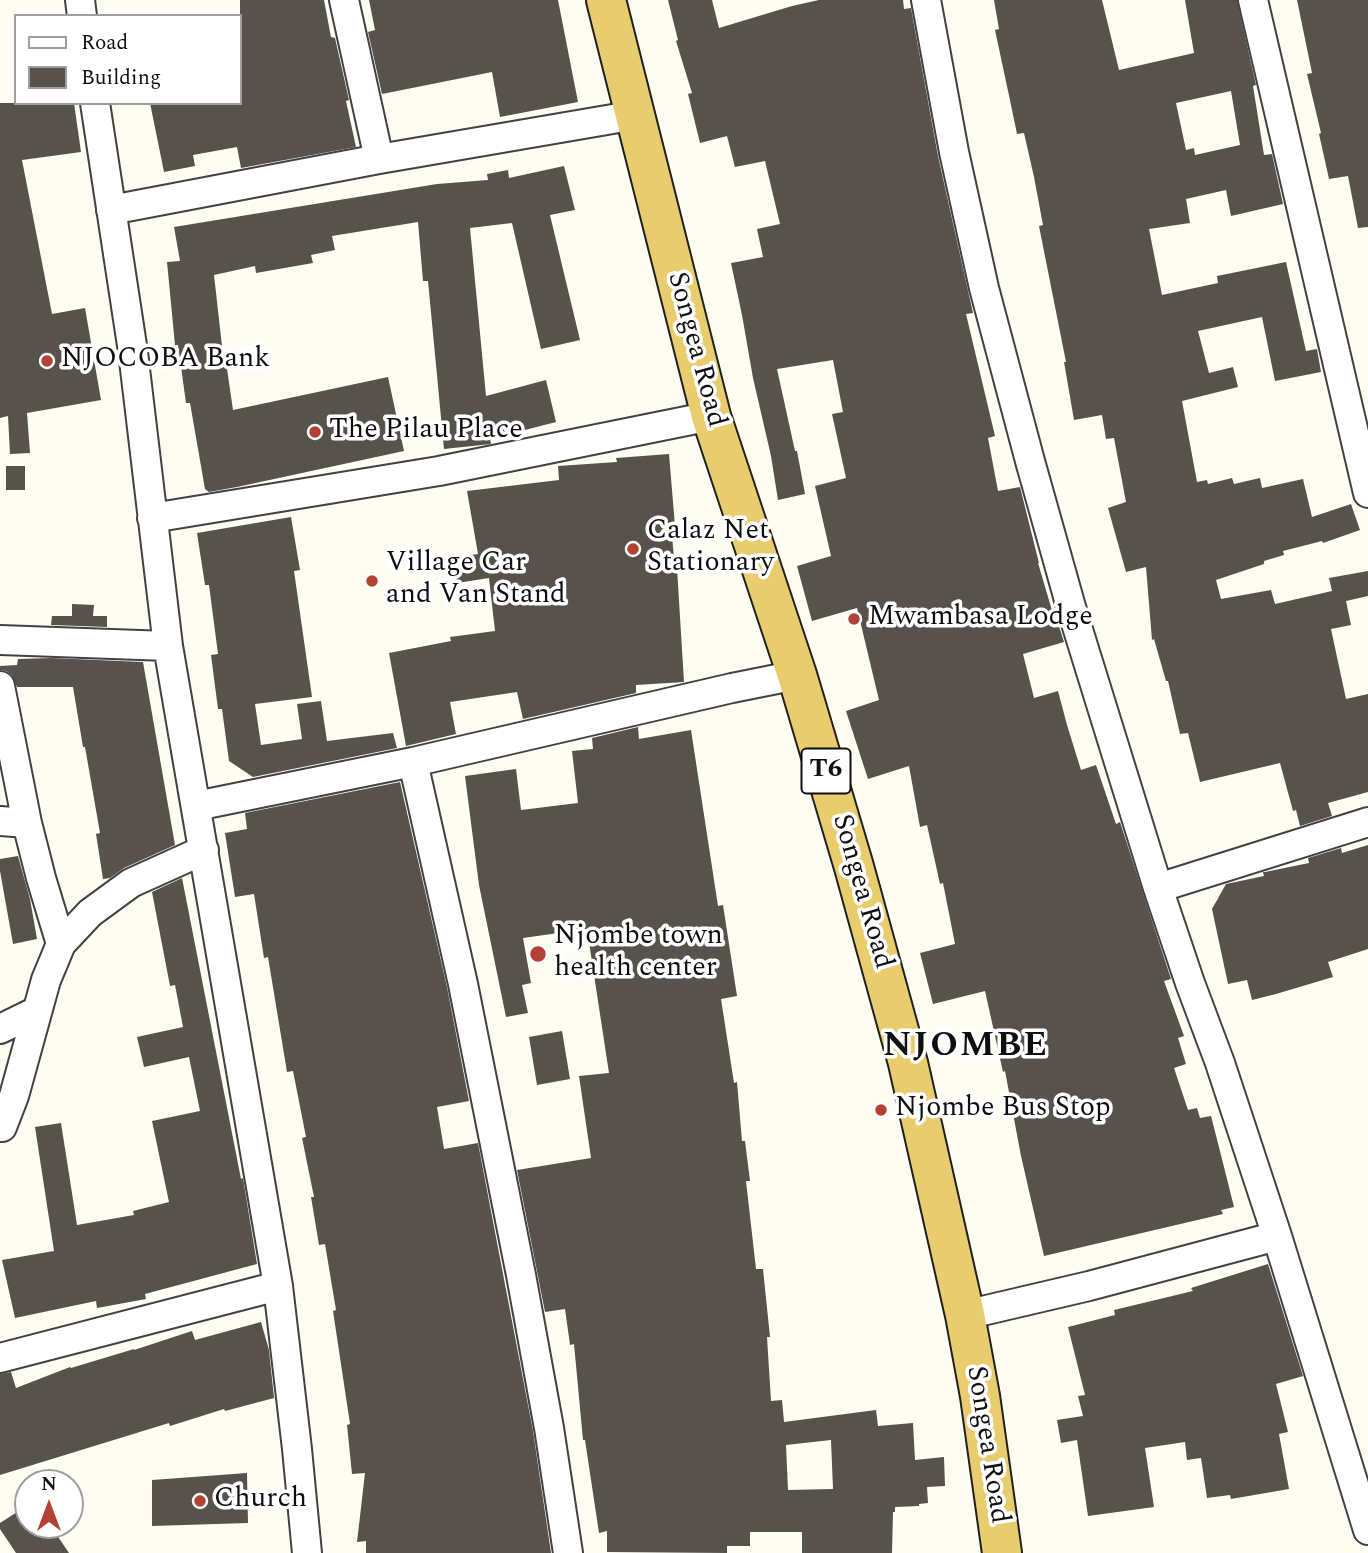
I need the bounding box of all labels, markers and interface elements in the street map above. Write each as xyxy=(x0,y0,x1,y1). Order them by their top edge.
legend xyxy=(14,14,242,105)
text: Road xyxy=(81,27,128,59)
text: Building xyxy=(81,62,161,94)
street label: Songea Road xyxy=(658,269,732,431)
place label: NJOCOBA Bank xyxy=(61,344,270,378)
marker: NJOCOBA Bank xyxy=(39,353,55,369)
place label: The Pilau Place xyxy=(329,415,523,449)
marker: The Pilau Place xyxy=(307,424,323,440)
place label: Calaz Net Stationary xyxy=(647,516,774,582)
marker: Calaz Net Stationary xyxy=(625,541,641,557)
place label: Village Car and Van Stand xyxy=(386,548,566,614)
marker: Village Car and Van Stand xyxy=(364,573,380,589)
place label: Mwambasa Lodge xyxy=(868,602,1093,636)
marker: Mwambasa Lodge xyxy=(846,611,862,627)
road number: T6 xyxy=(802,748,850,793)
street label: Songea Road xyxy=(823,811,899,973)
place label: Njombe town health center xyxy=(554,921,723,987)
marker: Njombe town health center xyxy=(528,944,548,964)
district label: NJOMBE xyxy=(884,1027,1048,1069)
place label: Njombe Bus Stop xyxy=(895,1093,1111,1127)
marker: Njombe Bus Stop xyxy=(873,1102,889,1118)
street label: Songea Road xyxy=(957,1364,1015,1526)
north arrow xyxy=(14,1469,84,1539)
text: N xyxy=(41,1470,57,1499)
place label: Church xyxy=(214,1484,307,1518)
marker: Church xyxy=(192,1493,208,1509)

